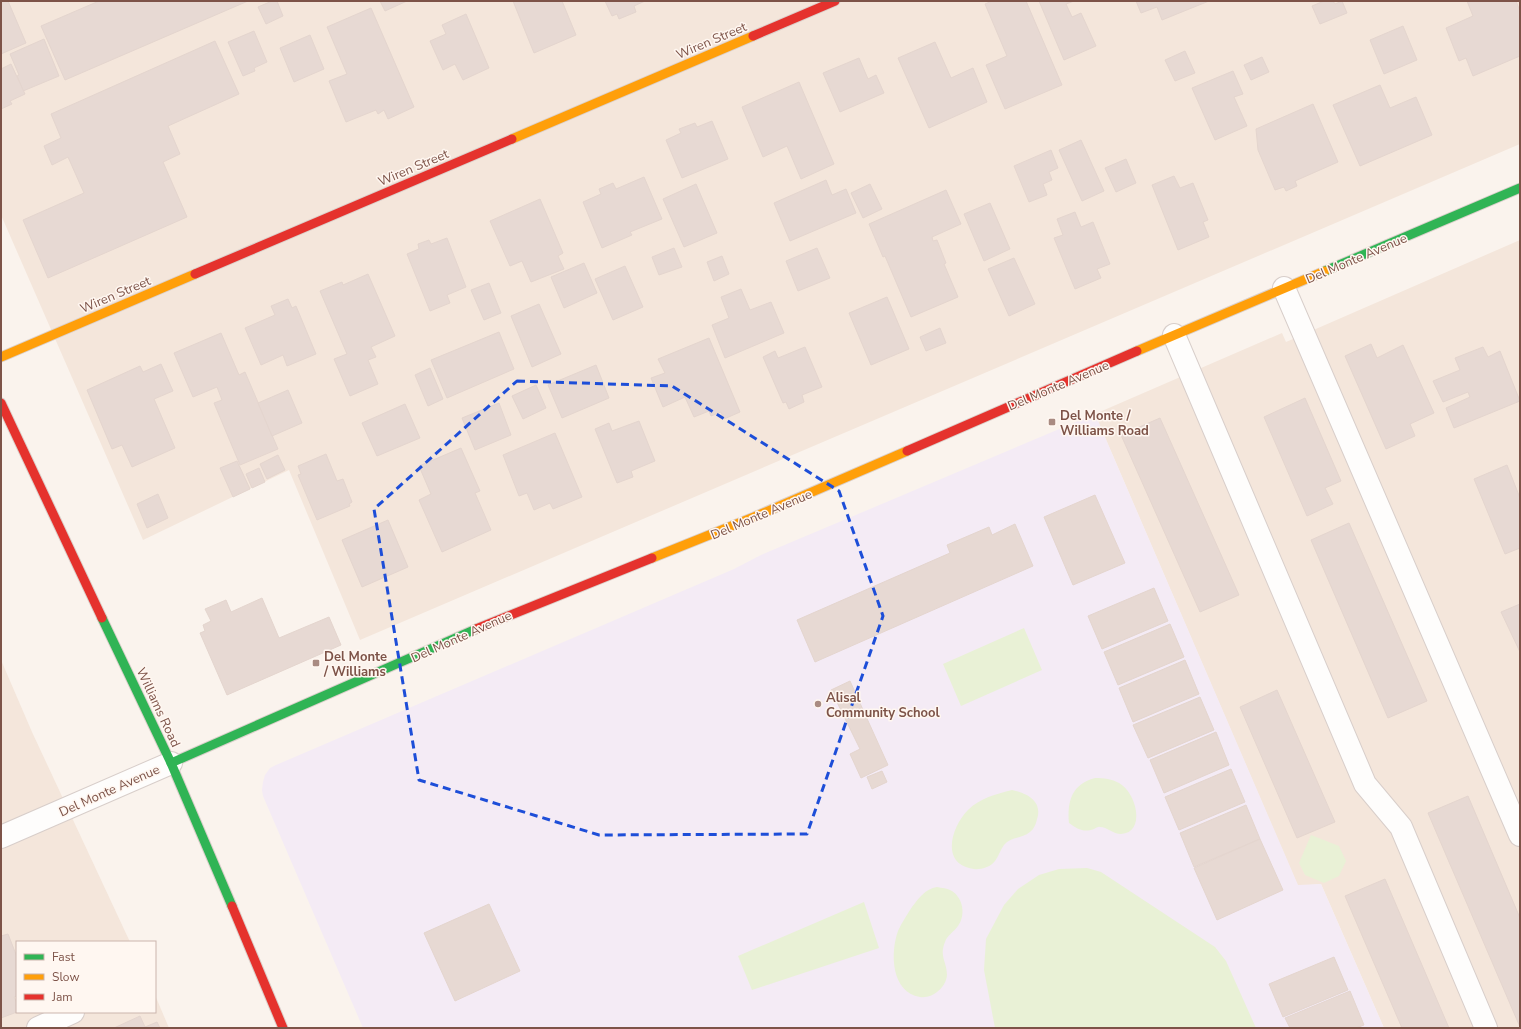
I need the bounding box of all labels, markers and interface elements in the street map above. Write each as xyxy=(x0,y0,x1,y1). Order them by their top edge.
street label: Wiren Street xyxy=(673,18,750,64)
street label: Wiren Street xyxy=(375,145,452,191)
street label: Del Monte Avenue xyxy=(1303,229,1410,288)
street label: Wiren Street xyxy=(77,272,154,318)
street label: Del Monte Avenue xyxy=(1005,356,1112,415)
place label: Del Monte / Williams Road xyxy=(1060,407,1149,440)
marker: Del Monte / Williams Road xyxy=(1047,417,1057,427)
street label: Del Monte Avenue xyxy=(708,485,815,544)
street label: Del Monte Avenue xyxy=(408,607,515,667)
place label: Del Monte / Williams xyxy=(323,648,387,681)
marker: Del Monte / Williams xyxy=(311,658,321,668)
street label: Williams Road xyxy=(132,665,184,750)
place label: Alisal Community School xyxy=(826,689,940,722)
marker: Alisal Community School xyxy=(813,699,823,709)
street label: Del Monte Avenue xyxy=(56,761,163,821)
legend xyxy=(16,941,156,1013)
text: Fast xyxy=(52,949,75,965)
text: Slow xyxy=(52,969,80,985)
text: Jam xyxy=(51,989,73,1005)

